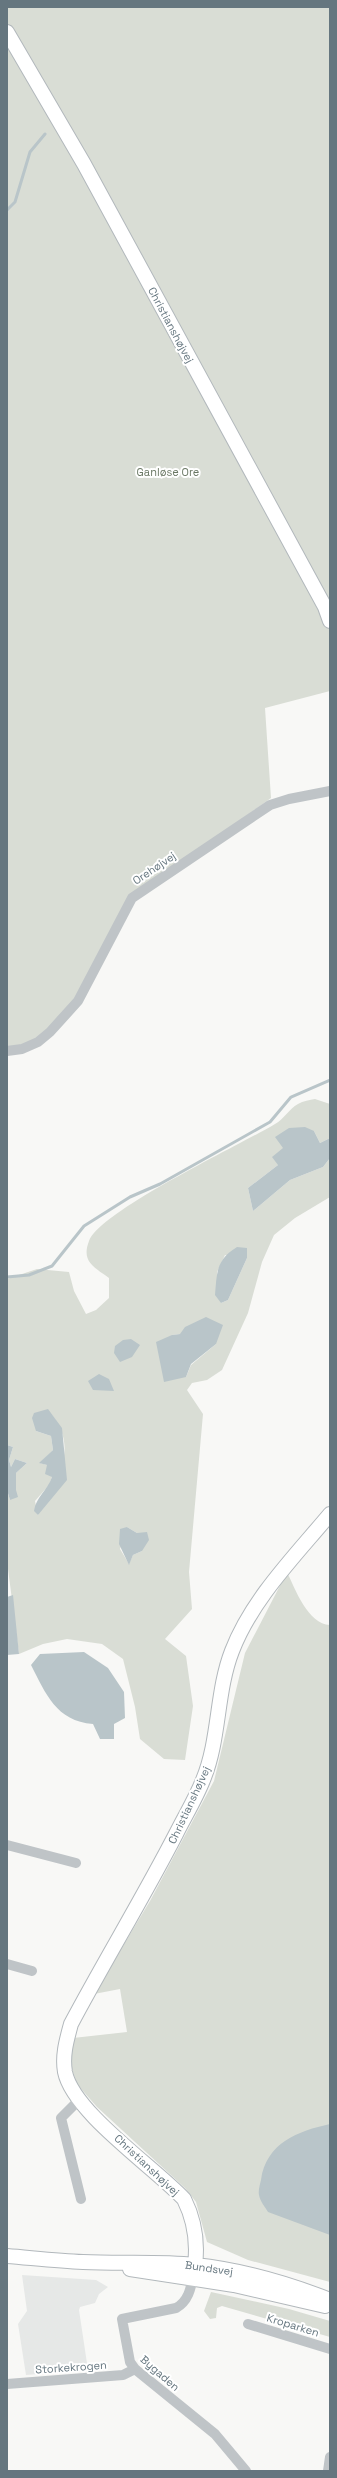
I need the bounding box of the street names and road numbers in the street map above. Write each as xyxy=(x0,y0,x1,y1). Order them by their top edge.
street label: Christianshøjvej xyxy=(145,285,197,366)
street label: Orehøjvej xyxy=(130,848,178,888)
street label: Christianshøjvej xyxy=(165,1764,213,1846)
street label: Christianshøjvej xyxy=(111,2131,183,2199)
street label: Bundsvej xyxy=(184,2258,234,2278)
street label: Kroparken xyxy=(265,2310,321,2340)
street label: Bygaden xyxy=(137,2352,183,2394)
street label: Storkekrogen xyxy=(35,2358,107,2376)

